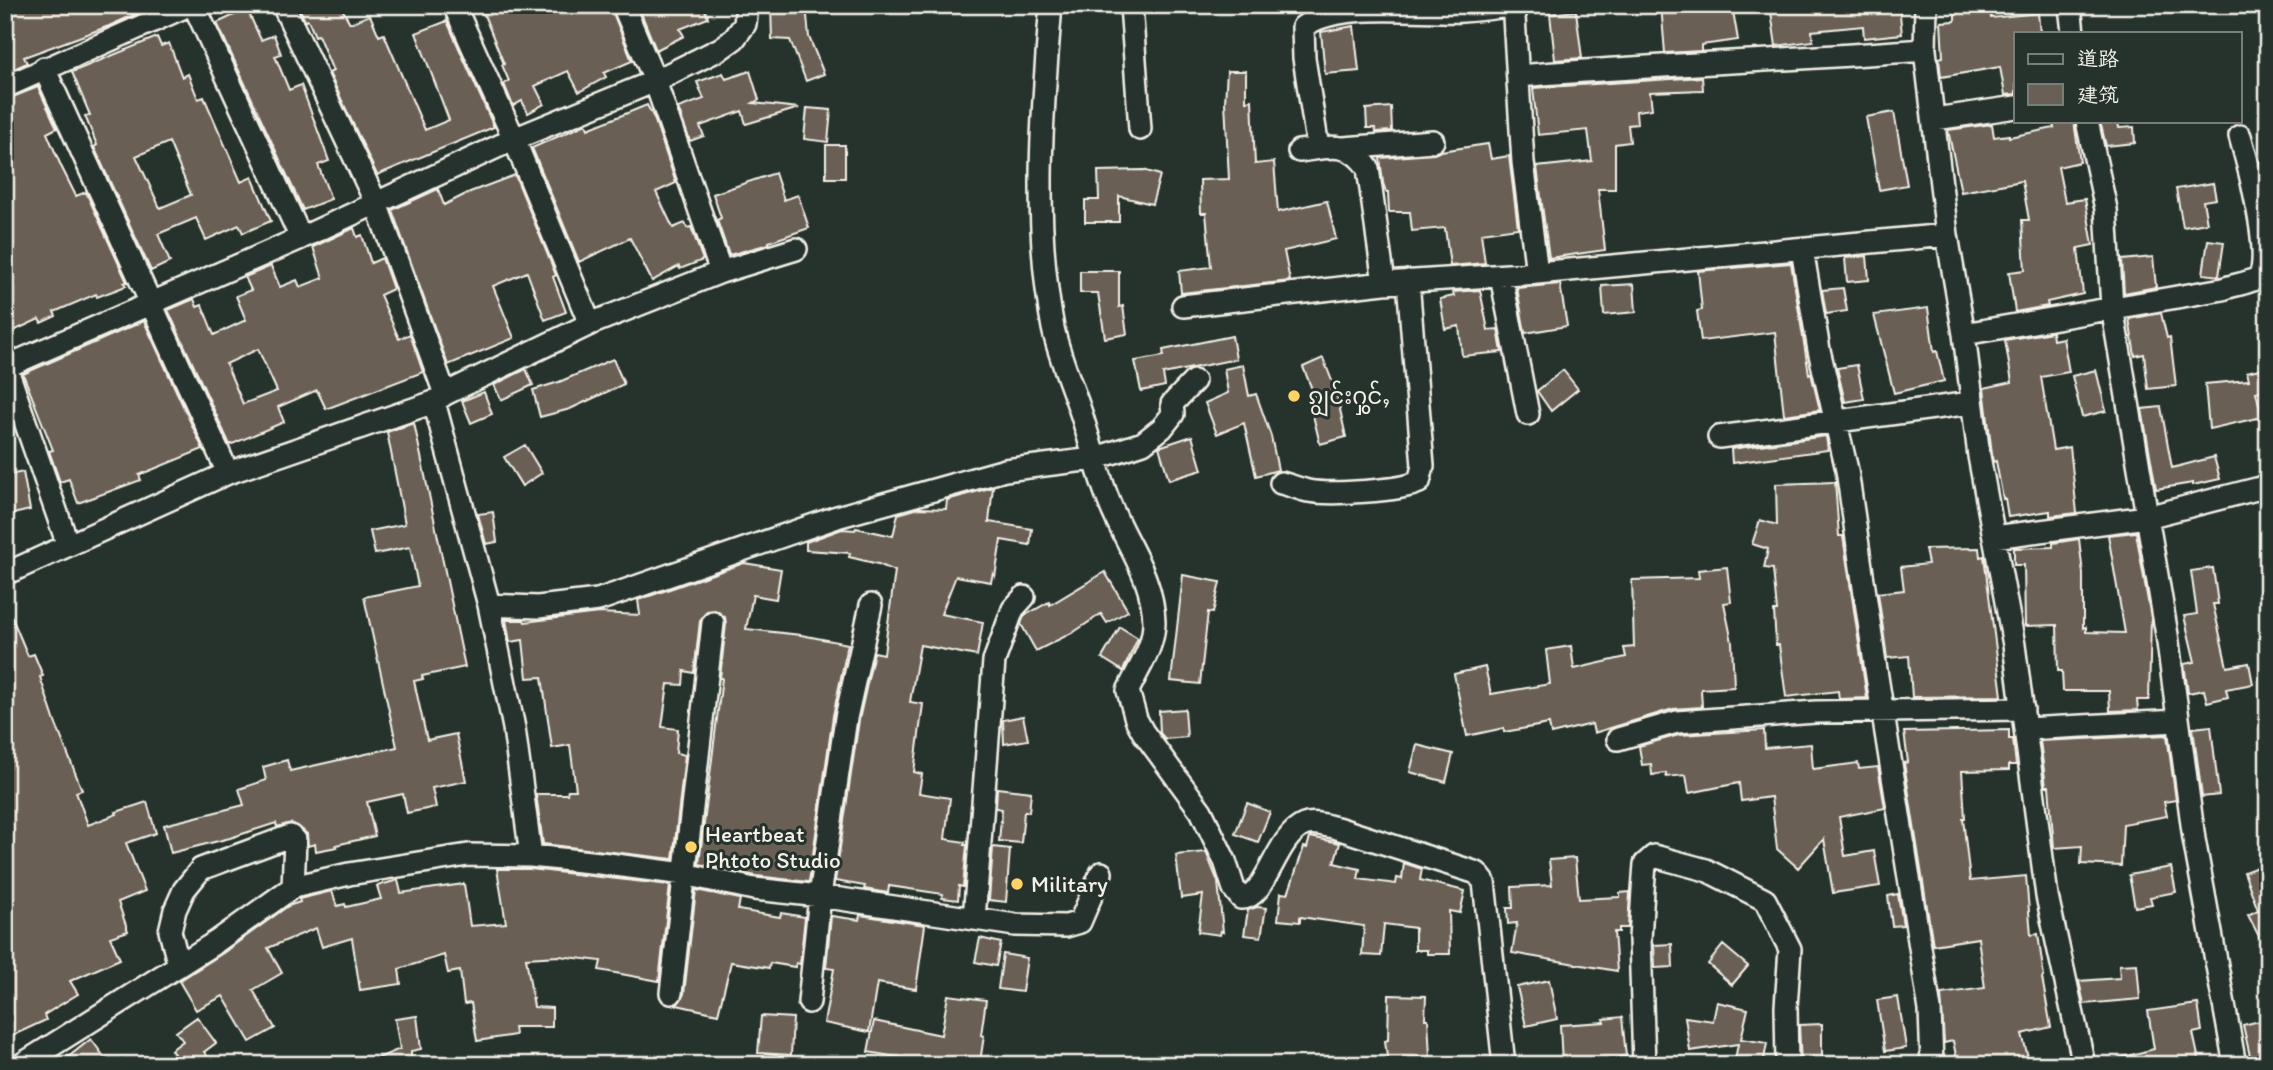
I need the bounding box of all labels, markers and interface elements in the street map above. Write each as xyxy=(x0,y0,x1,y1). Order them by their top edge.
legend xyxy=(2014,32,2242,122)
text: 道路 xyxy=(2077,46,2119,71)
text: 建筑 xyxy=(2077,82,2119,107)
place label: ၵျွင်းႁွင်ႇ xyxy=(1308,380,1390,417)
marker: ၵျွင်းႁွင်ႇ xyxy=(1286,388,1302,404)
place label: Heartbeat Phtoto Studio xyxy=(705,820,841,874)
marker: Heartbeat Phtoto Studio xyxy=(683,839,699,855)
place label: Military xyxy=(1031,870,1108,898)
marker: Military xyxy=(1009,876,1025,892)

